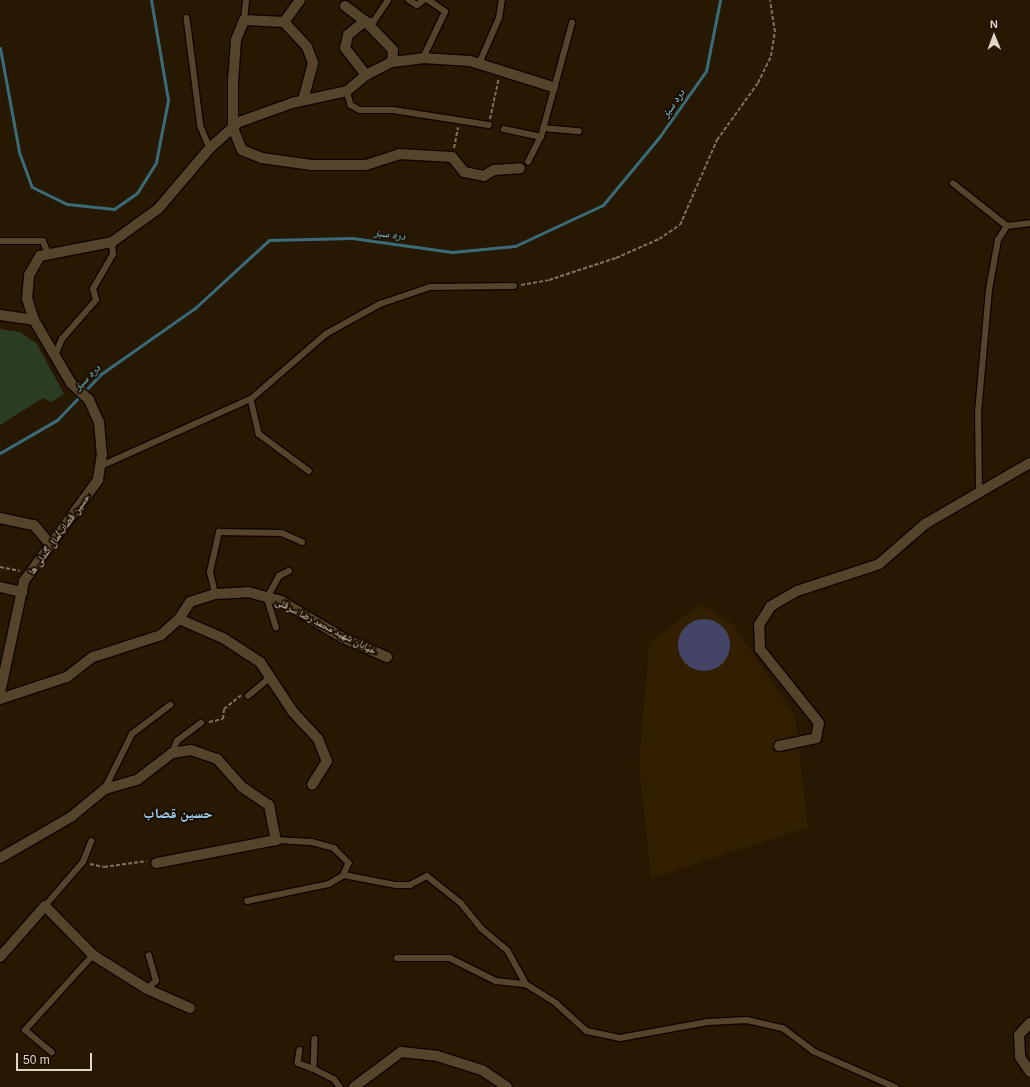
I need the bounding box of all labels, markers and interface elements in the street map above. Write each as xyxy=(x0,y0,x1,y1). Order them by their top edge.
north arrow xyxy=(974,16,1014,56)
text: N xyxy=(990,18,998,30)
water label: دره سبز xyxy=(659,86,687,120)
water label: دره سبز xyxy=(374,225,406,243)
water label: دره سبز xyxy=(71,361,103,393)
street label: حسین قصاب/مال گندلی ها xyxy=(26,491,92,577)
street label: خیابان شهید محمد رضا سرقلی xyxy=(273,595,379,657)
district label: حسین قصاب xyxy=(143,805,213,821)
scale bar xyxy=(18,1045,94,1071)
text: 50 m xyxy=(23,1053,50,1067)

